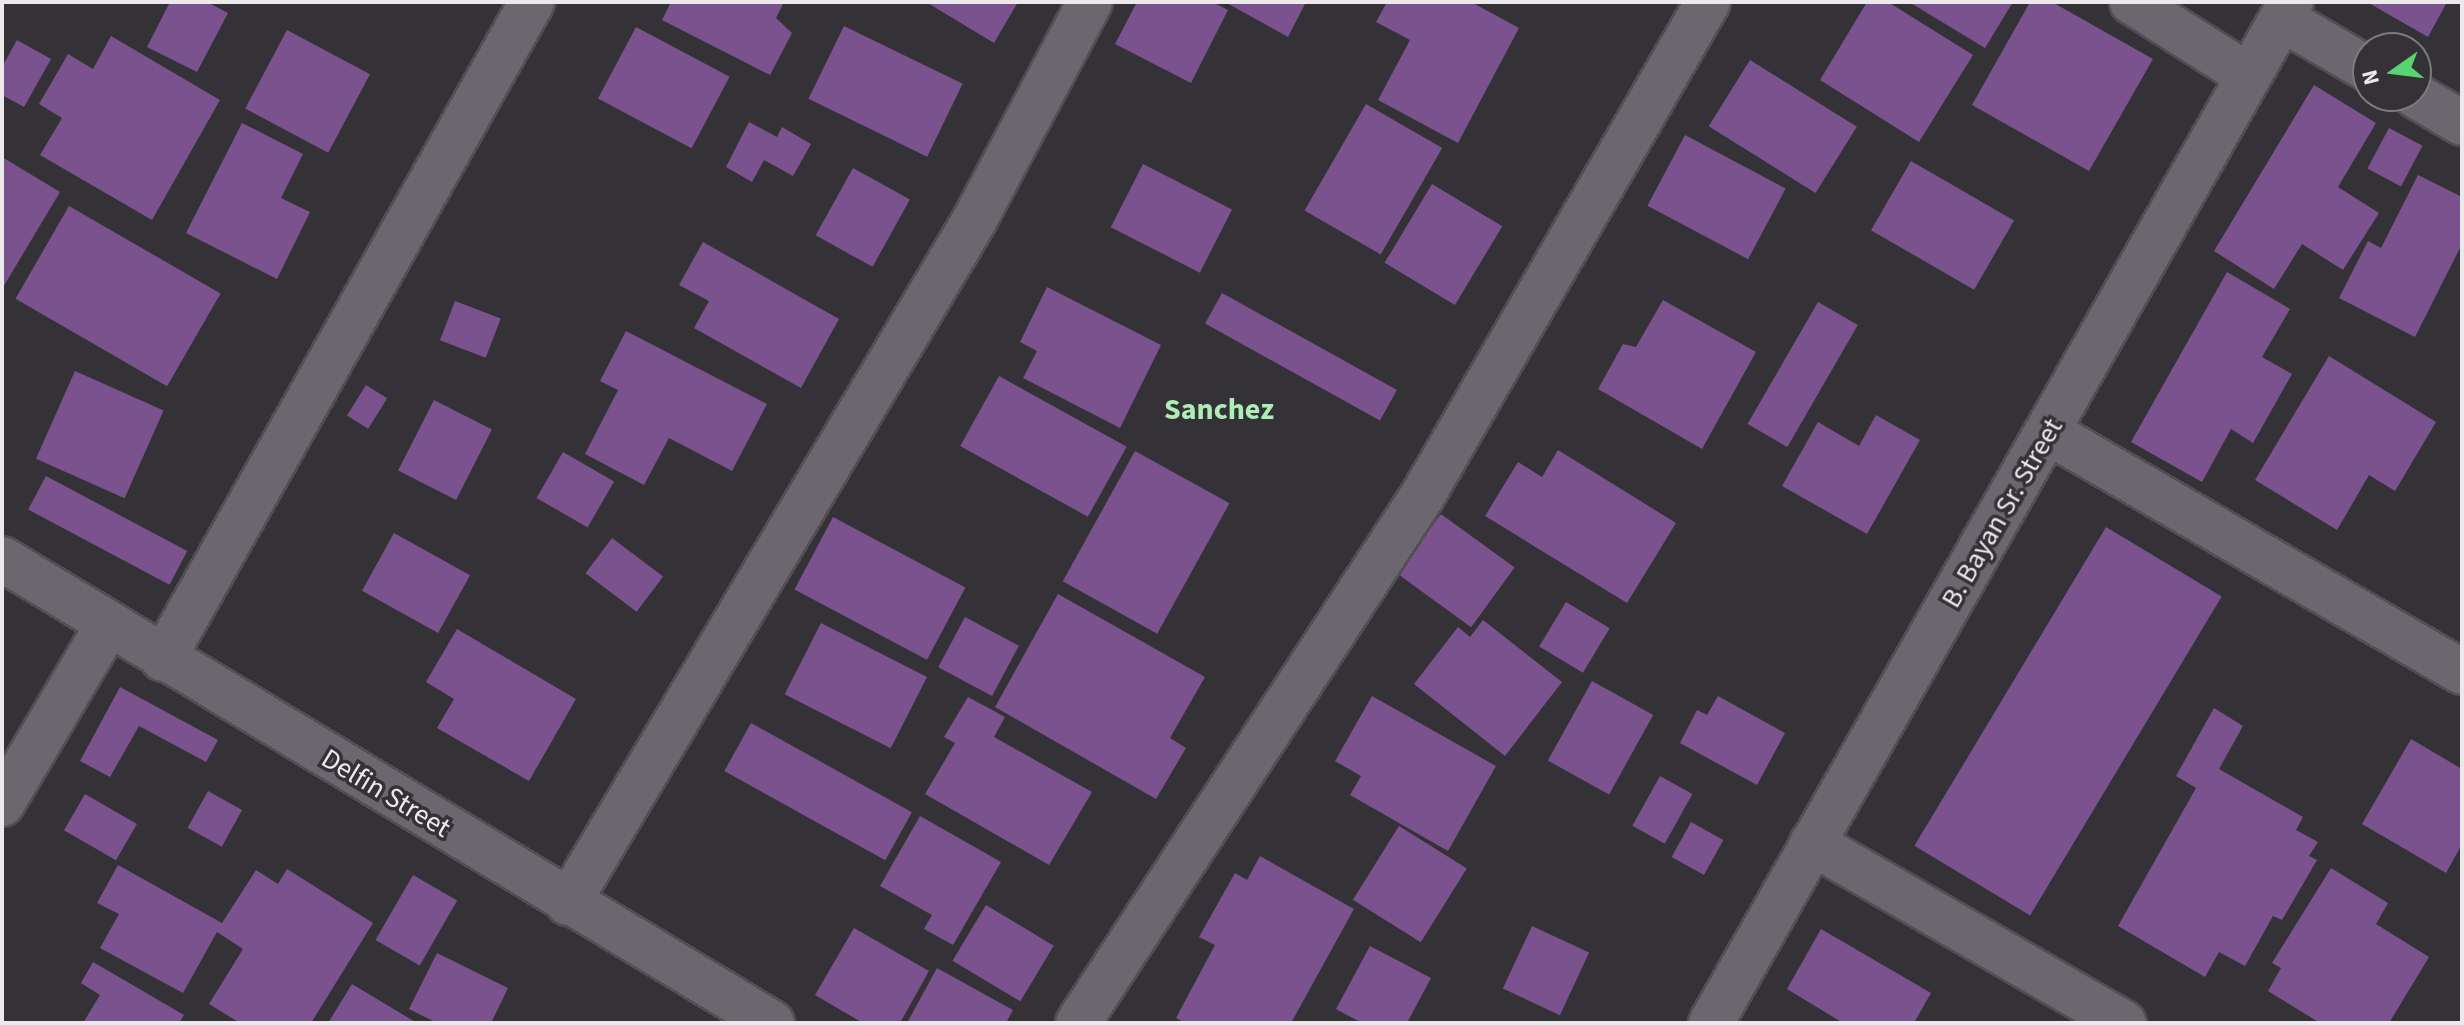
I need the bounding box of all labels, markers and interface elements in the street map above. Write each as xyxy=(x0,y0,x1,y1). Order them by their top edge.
north arrow xyxy=(2352,32,2432,112)
text: N xyxy=(2353,66,2388,88)
district label: Sanchez xyxy=(1164,392,1274,428)
street label: B. Bayan Sr. Street xyxy=(1934,412,2070,614)
street label: Delfin Street xyxy=(315,741,457,845)

